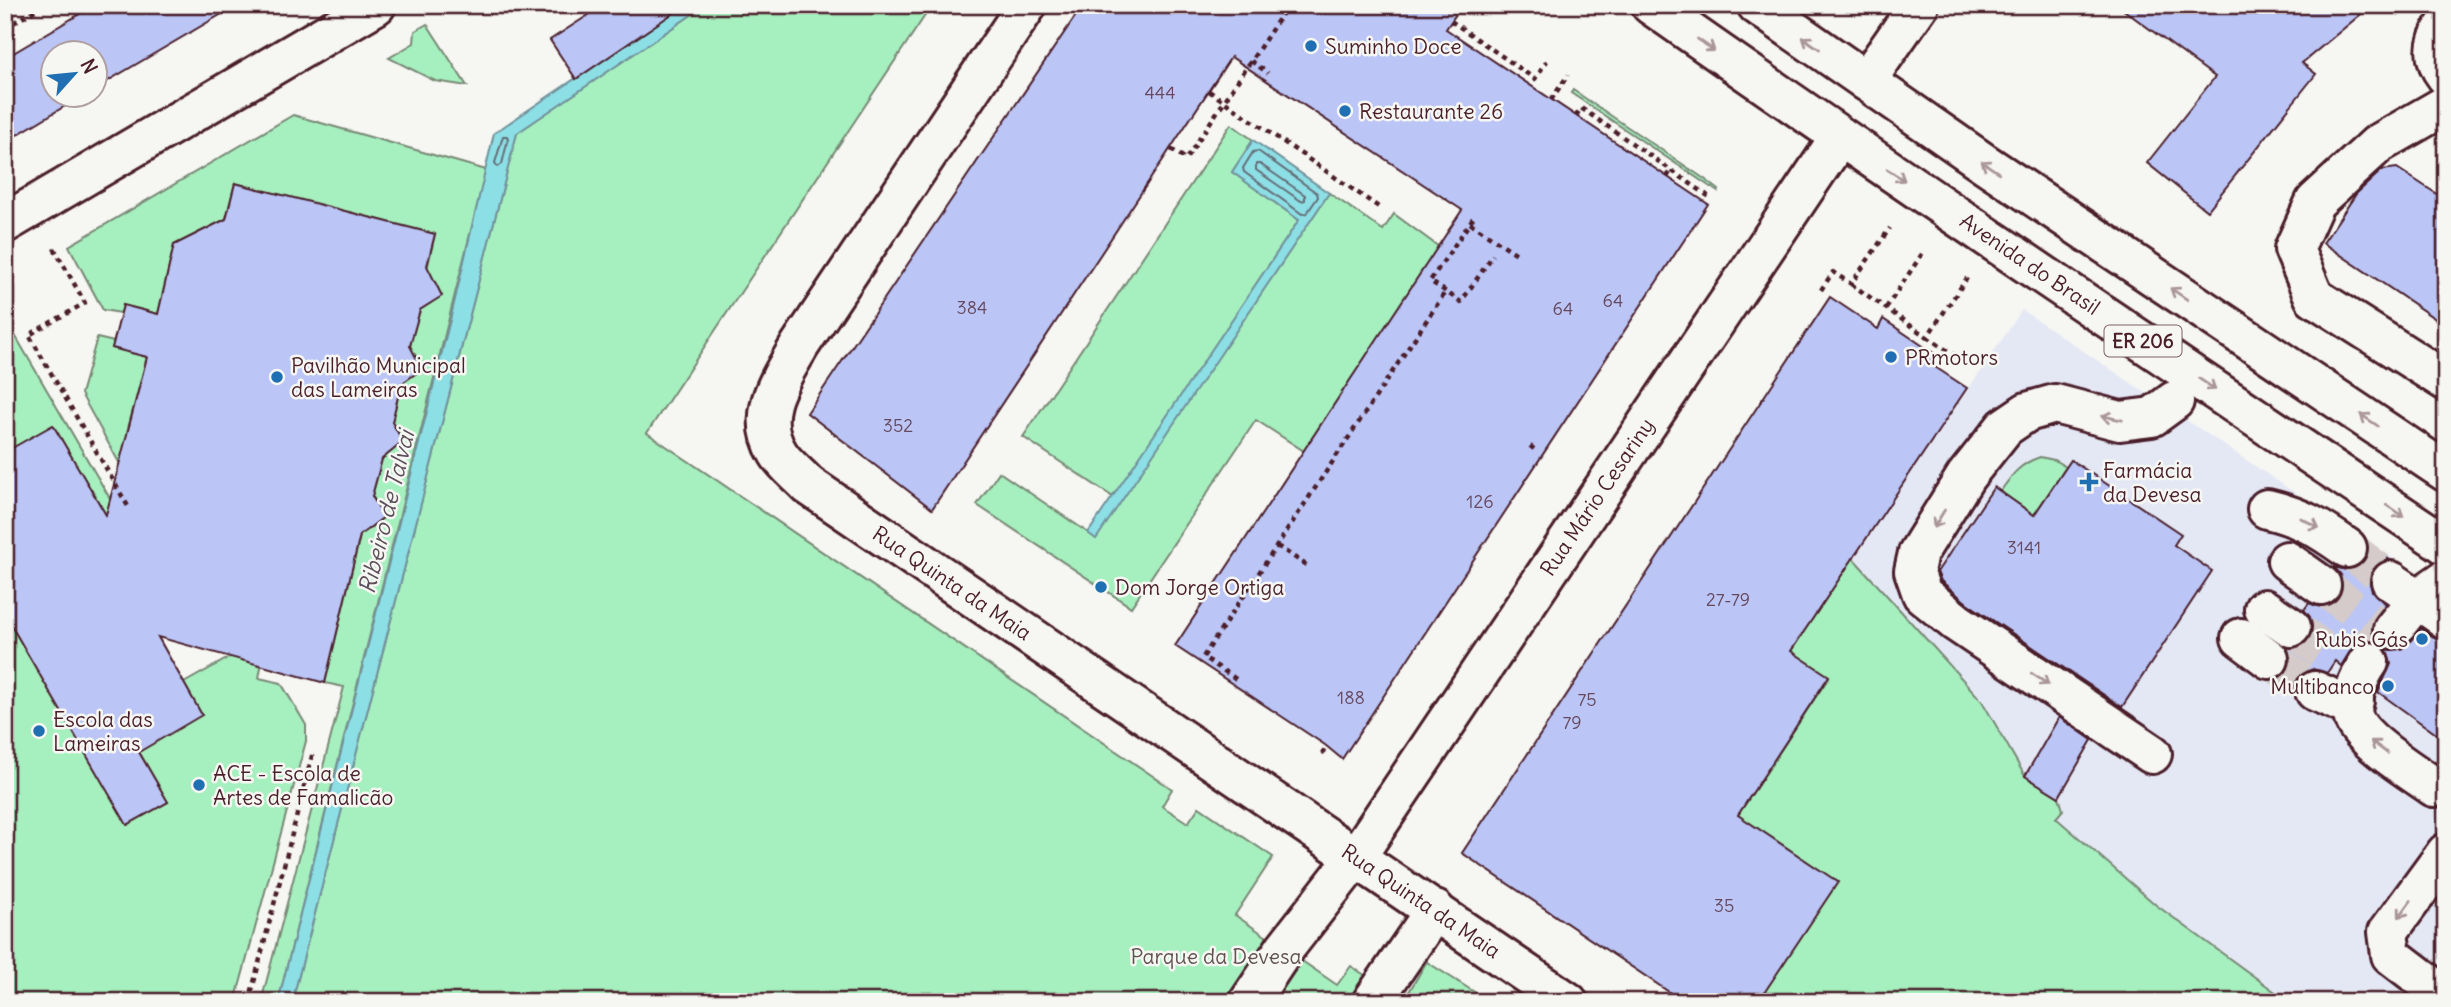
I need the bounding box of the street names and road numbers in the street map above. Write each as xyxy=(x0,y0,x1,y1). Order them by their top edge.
street label: Avenida do Brasil xyxy=(1955,207,2105,321)
road number: ER 206 xyxy=(2104,326,2182,356)
street label: Rua Mário Cesariny xyxy=(1534,413,1660,581)
street label: Rua Quinta da Maia xyxy=(867,520,1037,646)
street label: Rua Quinta da Maia xyxy=(1336,838,1506,964)

